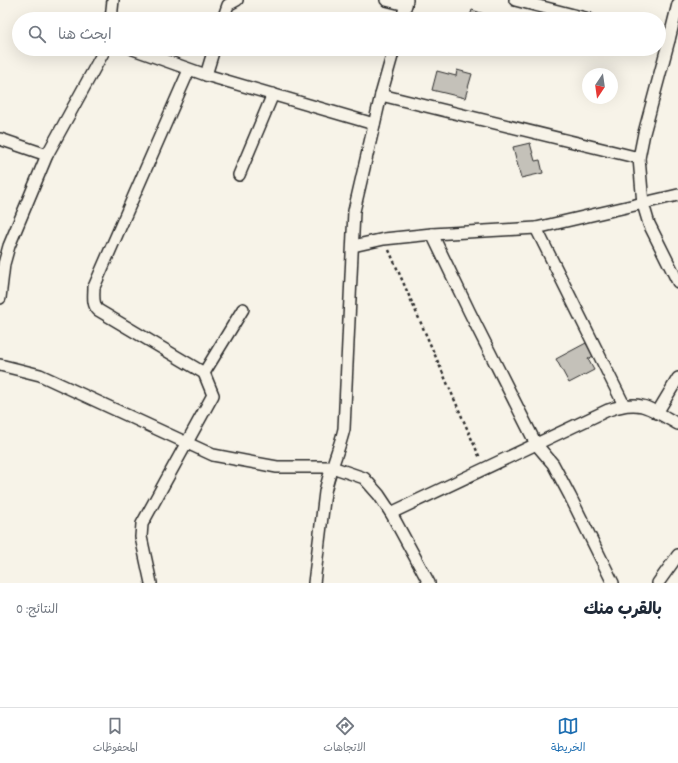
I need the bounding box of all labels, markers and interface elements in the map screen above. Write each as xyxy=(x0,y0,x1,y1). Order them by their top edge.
search box xyxy=(12,12,666,56)
icon: search xyxy=(26,23,48,45)
text: ابحث هنا xyxy=(58,25,112,47)
north arrow xyxy=(582,68,618,104)
text: بالقرب منك xyxy=(584,599,662,623)
text: النتائج: 0 xyxy=(16,601,58,620)
tab: المحفوظات xyxy=(93,715,138,757)
tab: الاتجاهات xyxy=(323,715,366,757)
tab: الخريطة xyxy=(551,715,585,757)

